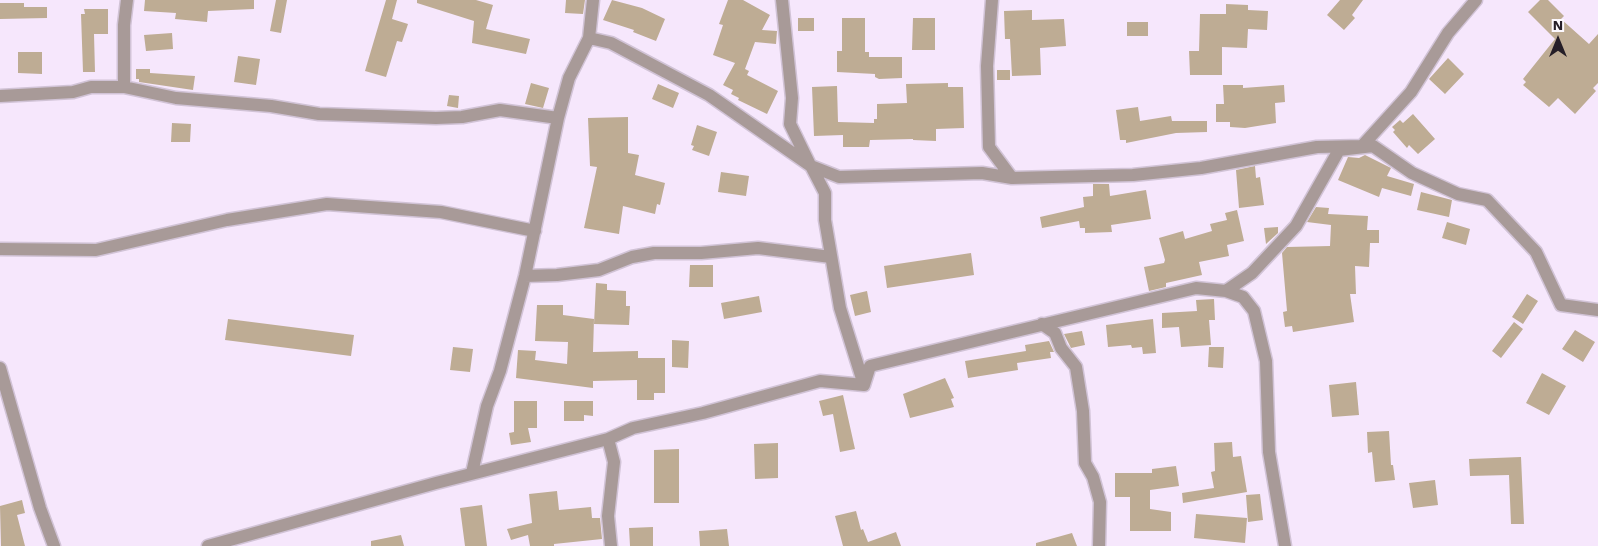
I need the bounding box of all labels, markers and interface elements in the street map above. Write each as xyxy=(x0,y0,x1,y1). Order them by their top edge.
north arrow xyxy=(1533,15,1583,65)
text: N xyxy=(1553,17,1563,33)

